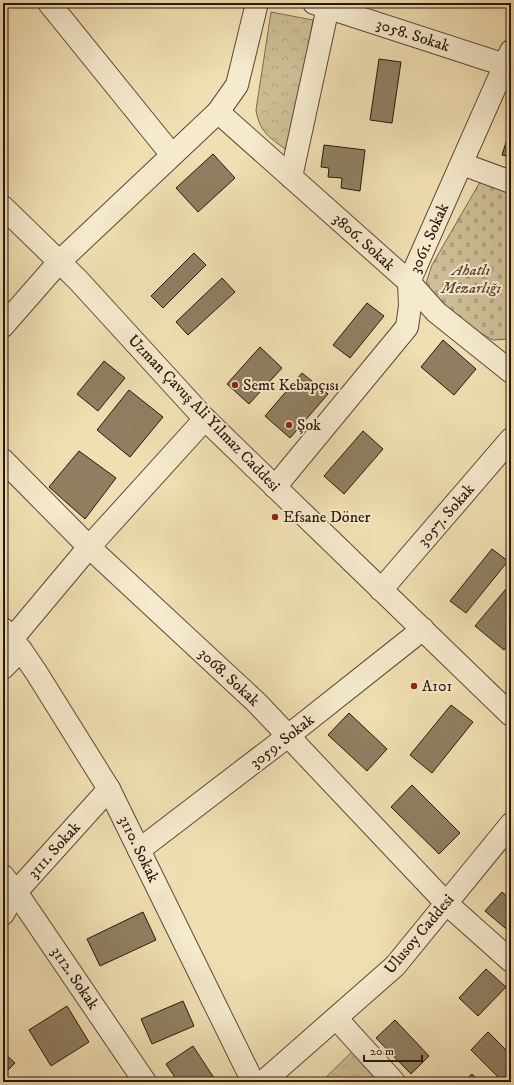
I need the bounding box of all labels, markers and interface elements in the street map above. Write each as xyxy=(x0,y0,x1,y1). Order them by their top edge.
street label: 3058. Sokak xyxy=(374,14,453,56)
street label: 3061. Sokak xyxy=(405,200,453,276)
street label: 3806. Sokak xyxy=(329,209,399,275)
park label: Ahatlı Mezarlığı xyxy=(440,260,501,298)
street label: Uzman Çavuş Ali Yılmaz Caddesi xyxy=(124,330,284,496)
place label: Semt Kebapçısı xyxy=(243,375,339,395)
marker: Semt Kebapçısı xyxy=(230,380,240,390)
place label: Şok xyxy=(297,415,321,435)
marker: Şok xyxy=(284,420,294,430)
street label: 3057. Sokak xyxy=(413,479,479,551)
place label: Efsane Döner xyxy=(283,507,371,527)
marker: Efsane Döner xyxy=(270,512,280,522)
street label: 3068. Sokak xyxy=(194,643,264,711)
place label: A101 xyxy=(422,676,453,696)
marker: A101 xyxy=(409,681,419,691)
street label: 3059. Sokak xyxy=(246,710,318,772)
street label: 3110. Sokak xyxy=(114,812,164,886)
street label: 3111. Sokak xyxy=(23,817,85,883)
street label: Ulusoy Caddesi xyxy=(380,890,458,978)
street label: 3112. Sokak xyxy=(47,943,103,1013)
scale bar xyxy=(364,1037,422,1063)
text: 20 m xyxy=(370,1044,394,1059)

